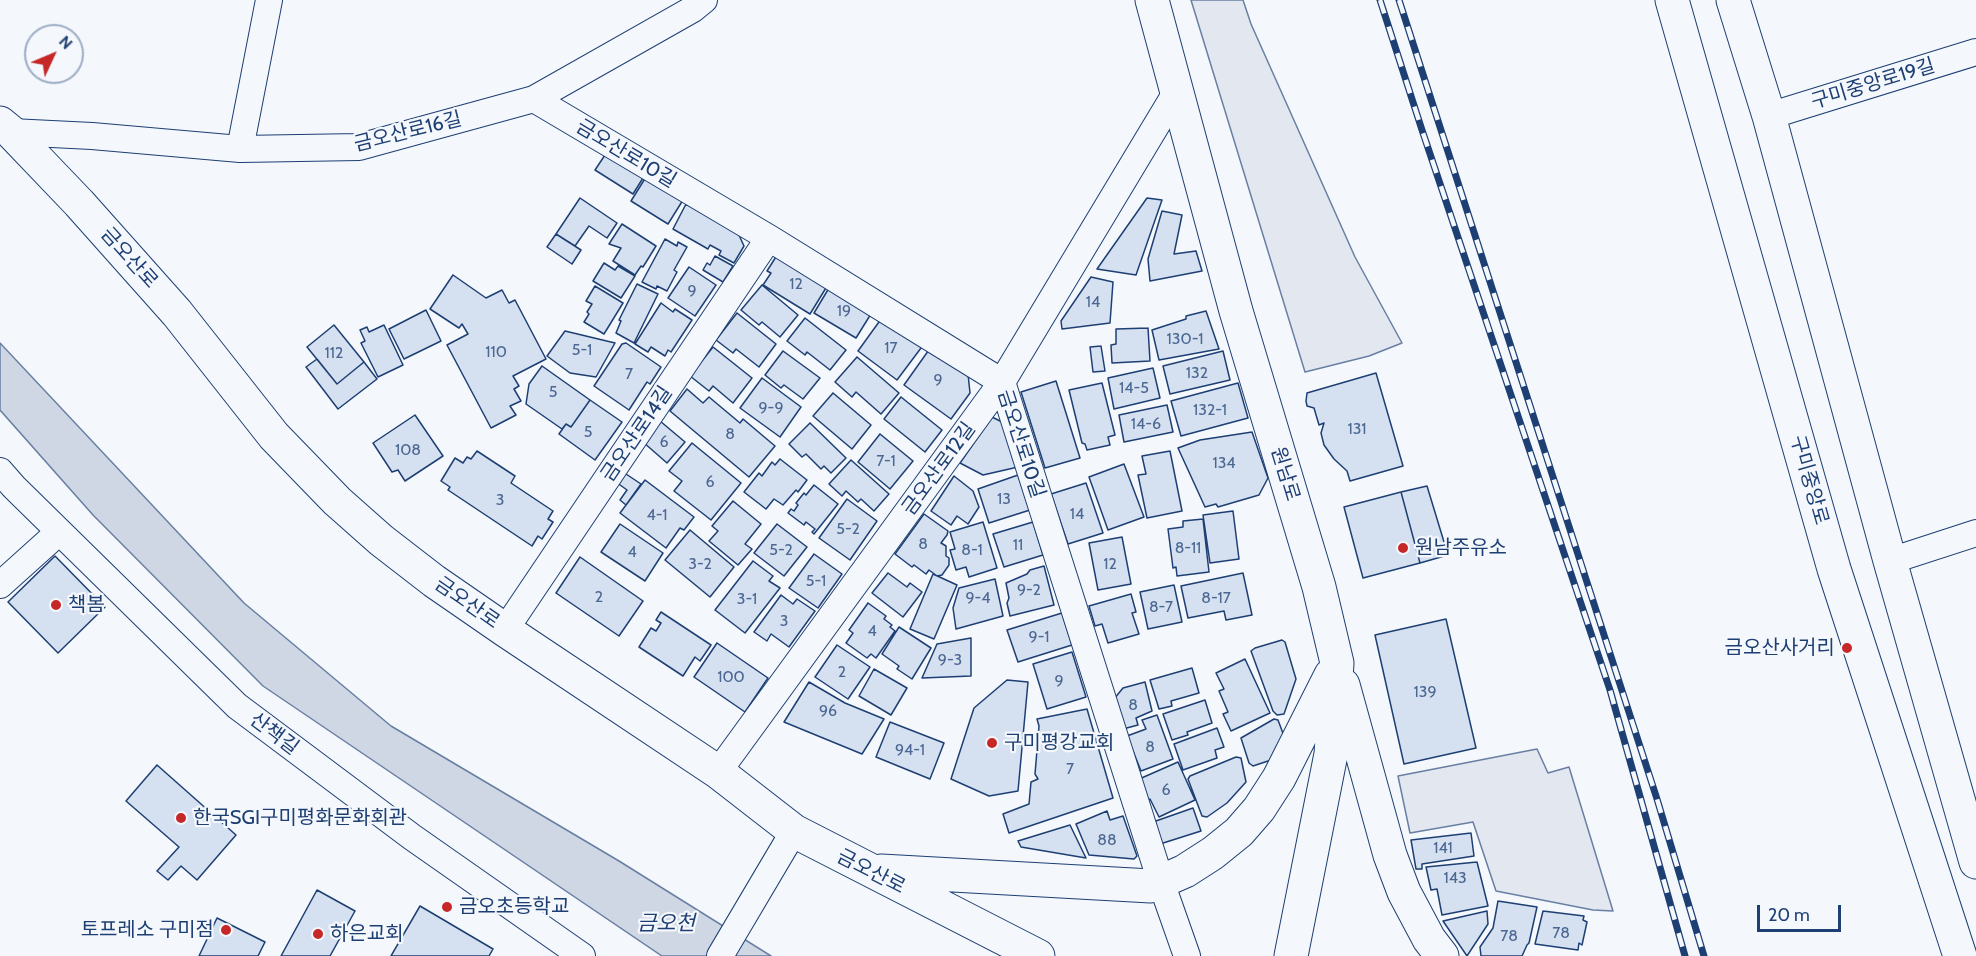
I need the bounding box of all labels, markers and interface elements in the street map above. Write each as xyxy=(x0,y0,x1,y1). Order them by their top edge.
north arrow xyxy=(24,24,84,84)
text: N xyxy=(55,32,77,53)
street label: 구미중앙로19길 xyxy=(1808,54,1938,114)
street label: 금오산로16길 xyxy=(352,107,464,157)
street label: 금오산로10길 xyxy=(572,115,680,193)
street label: 금오산로 xyxy=(95,223,163,293)
house number: 12 xyxy=(789,274,803,294)
house number: 9 xyxy=(687,281,697,301)
house number: 14 xyxy=(1086,292,1100,312)
house number: 19 xyxy=(837,301,851,321)
house number: 130-1 xyxy=(1167,329,1203,349)
house number: 17 xyxy=(884,338,898,358)
house number: 5-1 xyxy=(572,340,592,360)
house number: 110 xyxy=(485,342,507,362)
house number: 112 xyxy=(325,343,343,363)
house number: 132 xyxy=(1186,363,1208,383)
house number: 7 xyxy=(625,364,633,384)
house number: 9 xyxy=(933,370,943,390)
house number: 14-5 xyxy=(1119,378,1149,398)
house number: 5 xyxy=(549,382,557,402)
street label: 금오산로14길 xyxy=(596,382,678,486)
street label: 금오산로10길 xyxy=(992,387,1050,501)
house number: 9-9 xyxy=(759,398,783,418)
house number: 132-1 xyxy=(1193,400,1227,420)
house number: 14-6 xyxy=(1131,414,1161,434)
street label: 금오산로12길 xyxy=(897,418,981,520)
house number: 131 xyxy=(1347,419,1367,439)
house number: 5 xyxy=(584,422,592,442)
house number: 8 xyxy=(725,424,735,444)
house number: 6 xyxy=(659,432,669,452)
street label: 구미중앙로 xyxy=(1785,432,1833,528)
house number: 108 xyxy=(395,440,421,460)
street label: 원남로 xyxy=(1265,444,1305,504)
house number: 7-1 xyxy=(876,451,896,471)
house number: 134 xyxy=(1212,453,1236,473)
house number: 6 xyxy=(705,472,715,492)
house number: 13 xyxy=(997,489,1011,509)
house number: 3 xyxy=(496,490,504,510)
house number: 14 xyxy=(1070,504,1084,524)
house number: 4-1 xyxy=(646,505,668,525)
house number: 5-2 xyxy=(836,519,860,539)
house number: 8 xyxy=(918,534,928,554)
house number: 11 xyxy=(1013,535,1023,555)
place label: 원남주유소 xyxy=(1415,536,1507,560)
house number: 8-11 xyxy=(1175,538,1201,558)
house number: 5-2 xyxy=(769,540,793,560)
house number: 8-1 xyxy=(961,540,983,560)
marker: 원남주유소 xyxy=(1396,541,1410,555)
house number: 4 xyxy=(627,542,637,562)
house number: 3-2 xyxy=(688,554,712,574)
house number: 12 xyxy=(1103,554,1117,574)
house number: 5-1 xyxy=(806,571,826,591)
street label: 금오산로 xyxy=(430,572,504,634)
house number: 9-2 xyxy=(1017,580,1041,600)
house number: 2 xyxy=(595,587,603,607)
house number: 9-4 xyxy=(965,588,991,608)
house number: 8-17 xyxy=(1201,588,1231,608)
house number: 3-1 xyxy=(737,589,757,609)
place label: 책봄 xyxy=(68,593,105,617)
house number: 8-7 xyxy=(1149,597,1173,617)
marker: 책봄 xyxy=(49,598,63,612)
house number: 3 xyxy=(780,611,788,631)
house number: 4 xyxy=(867,621,877,641)
house number: 9-1 xyxy=(1029,627,1049,647)
place label: 금오산사거리 xyxy=(1725,636,1835,660)
marker: 금오산사거리 xyxy=(1840,641,1854,655)
house number: 9-3 xyxy=(938,650,962,670)
house number: 2 xyxy=(838,662,846,682)
house number: 100 xyxy=(717,667,745,687)
house number: 9 xyxy=(1054,671,1064,691)
house number: 139 xyxy=(1414,682,1436,702)
house number: 8 xyxy=(1128,695,1138,715)
house number: 96 xyxy=(819,701,837,721)
street label: 산책길 xyxy=(245,708,303,760)
place label: 구미평강교회 xyxy=(1004,731,1114,755)
marker: 구미평강교회 xyxy=(985,736,999,750)
house number: 8 xyxy=(1145,737,1155,757)
house number: 94-1 xyxy=(895,740,925,760)
house number: 7 xyxy=(1066,759,1074,779)
house number: 6 xyxy=(1161,780,1171,800)
place label: 한국SGI구미평화문화회관 xyxy=(193,806,407,830)
marker: 한국SGI구미평화문화회관 xyxy=(174,811,188,825)
house number: 88 xyxy=(1097,830,1117,850)
house number: 141 xyxy=(1433,838,1453,858)
street label: 금오산로 xyxy=(833,845,909,899)
house number: 143 xyxy=(1443,868,1467,888)
scale bar xyxy=(1760,893,1844,931)
place label: 금오초등학교 xyxy=(459,895,569,919)
marker: 금오초등학교 xyxy=(440,900,454,914)
text: 20 m xyxy=(1768,904,1810,926)
water label: 금오천 xyxy=(637,911,695,937)
place label: 토프레소 구미점 xyxy=(81,918,214,942)
place label: 하은교회 xyxy=(330,922,404,946)
marker: 토프레소 구미점 xyxy=(219,923,233,937)
house number: 78 xyxy=(1552,923,1570,943)
house number: 78 xyxy=(1500,926,1518,946)
marker: 하은교회 xyxy=(311,927,325,941)

